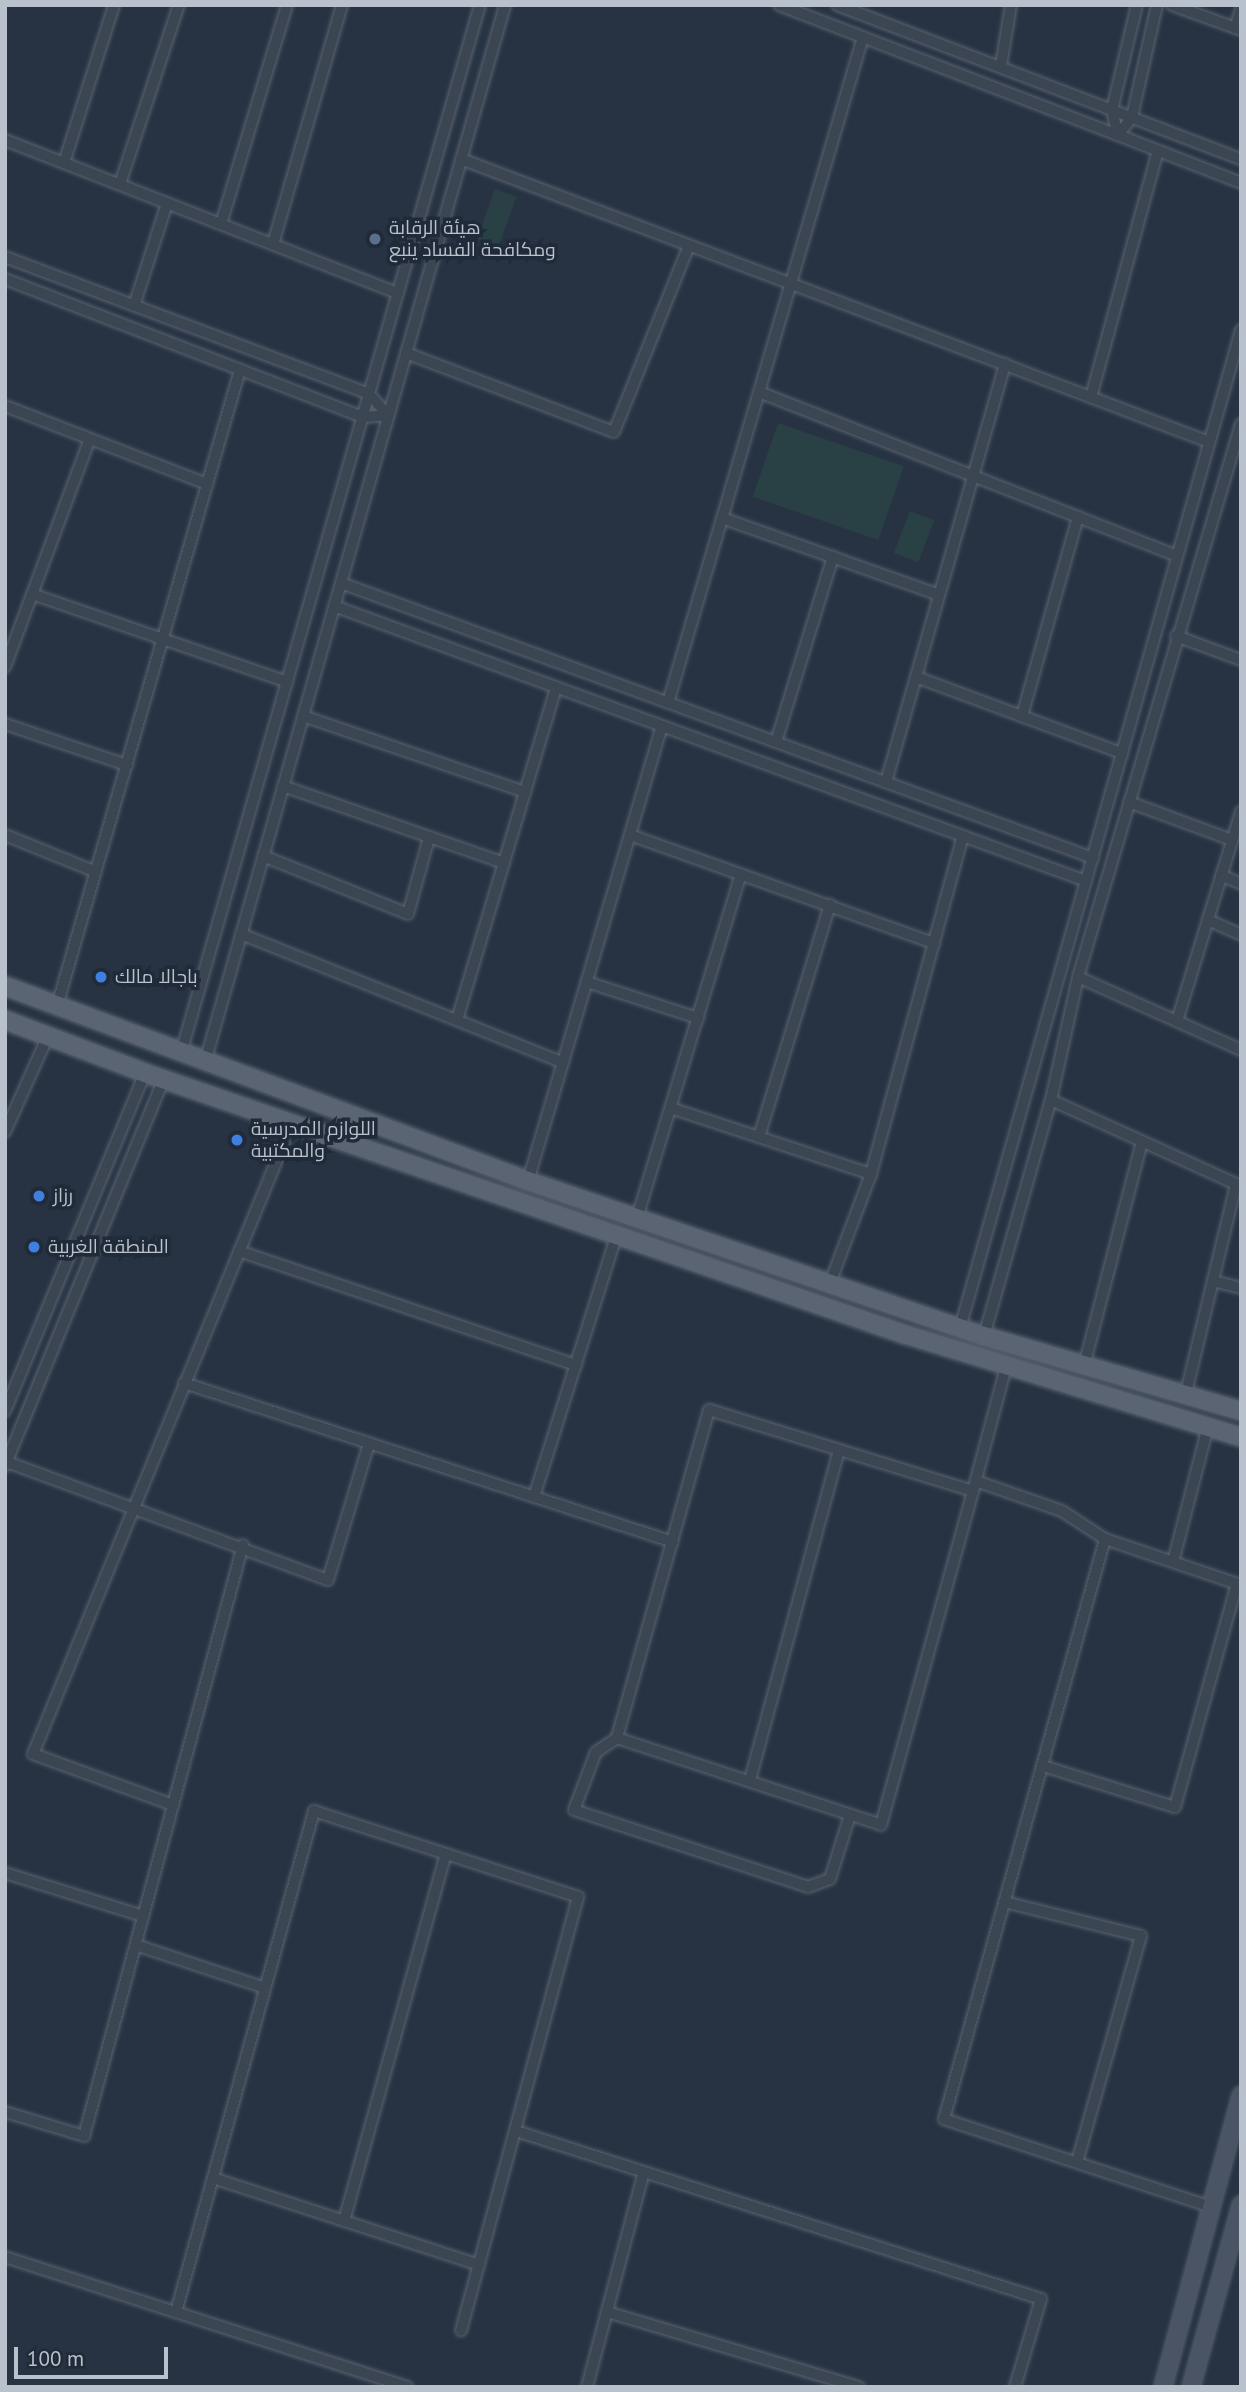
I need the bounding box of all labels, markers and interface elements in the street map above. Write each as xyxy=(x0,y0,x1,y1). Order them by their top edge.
place label: هيئة الرقابة ومكافحة الفساد ينبع xyxy=(389,217,556,261)
marker: هيئة الرقابة ومكافحة الفساد ينبع xyxy=(367,231,383,247)
place label: باجالا مالك xyxy=(115,966,198,988)
marker: باجالا مالك xyxy=(93,969,109,985)
place label: اللوازم المدرسية والمكتبية xyxy=(251,1118,376,1162)
marker: اللوازم المدرسية والمكتبية xyxy=(229,1132,245,1148)
place label: رزاز xyxy=(53,1185,73,1207)
marker: رزاز xyxy=(31,1188,47,1204)
place label: المنطقة الغربية xyxy=(48,1236,169,1258)
marker: المنطقة الغربية xyxy=(26,1239,42,1255)
scale bar xyxy=(18,2332,172,2376)
text: 100 m xyxy=(27,2345,84,2372)

